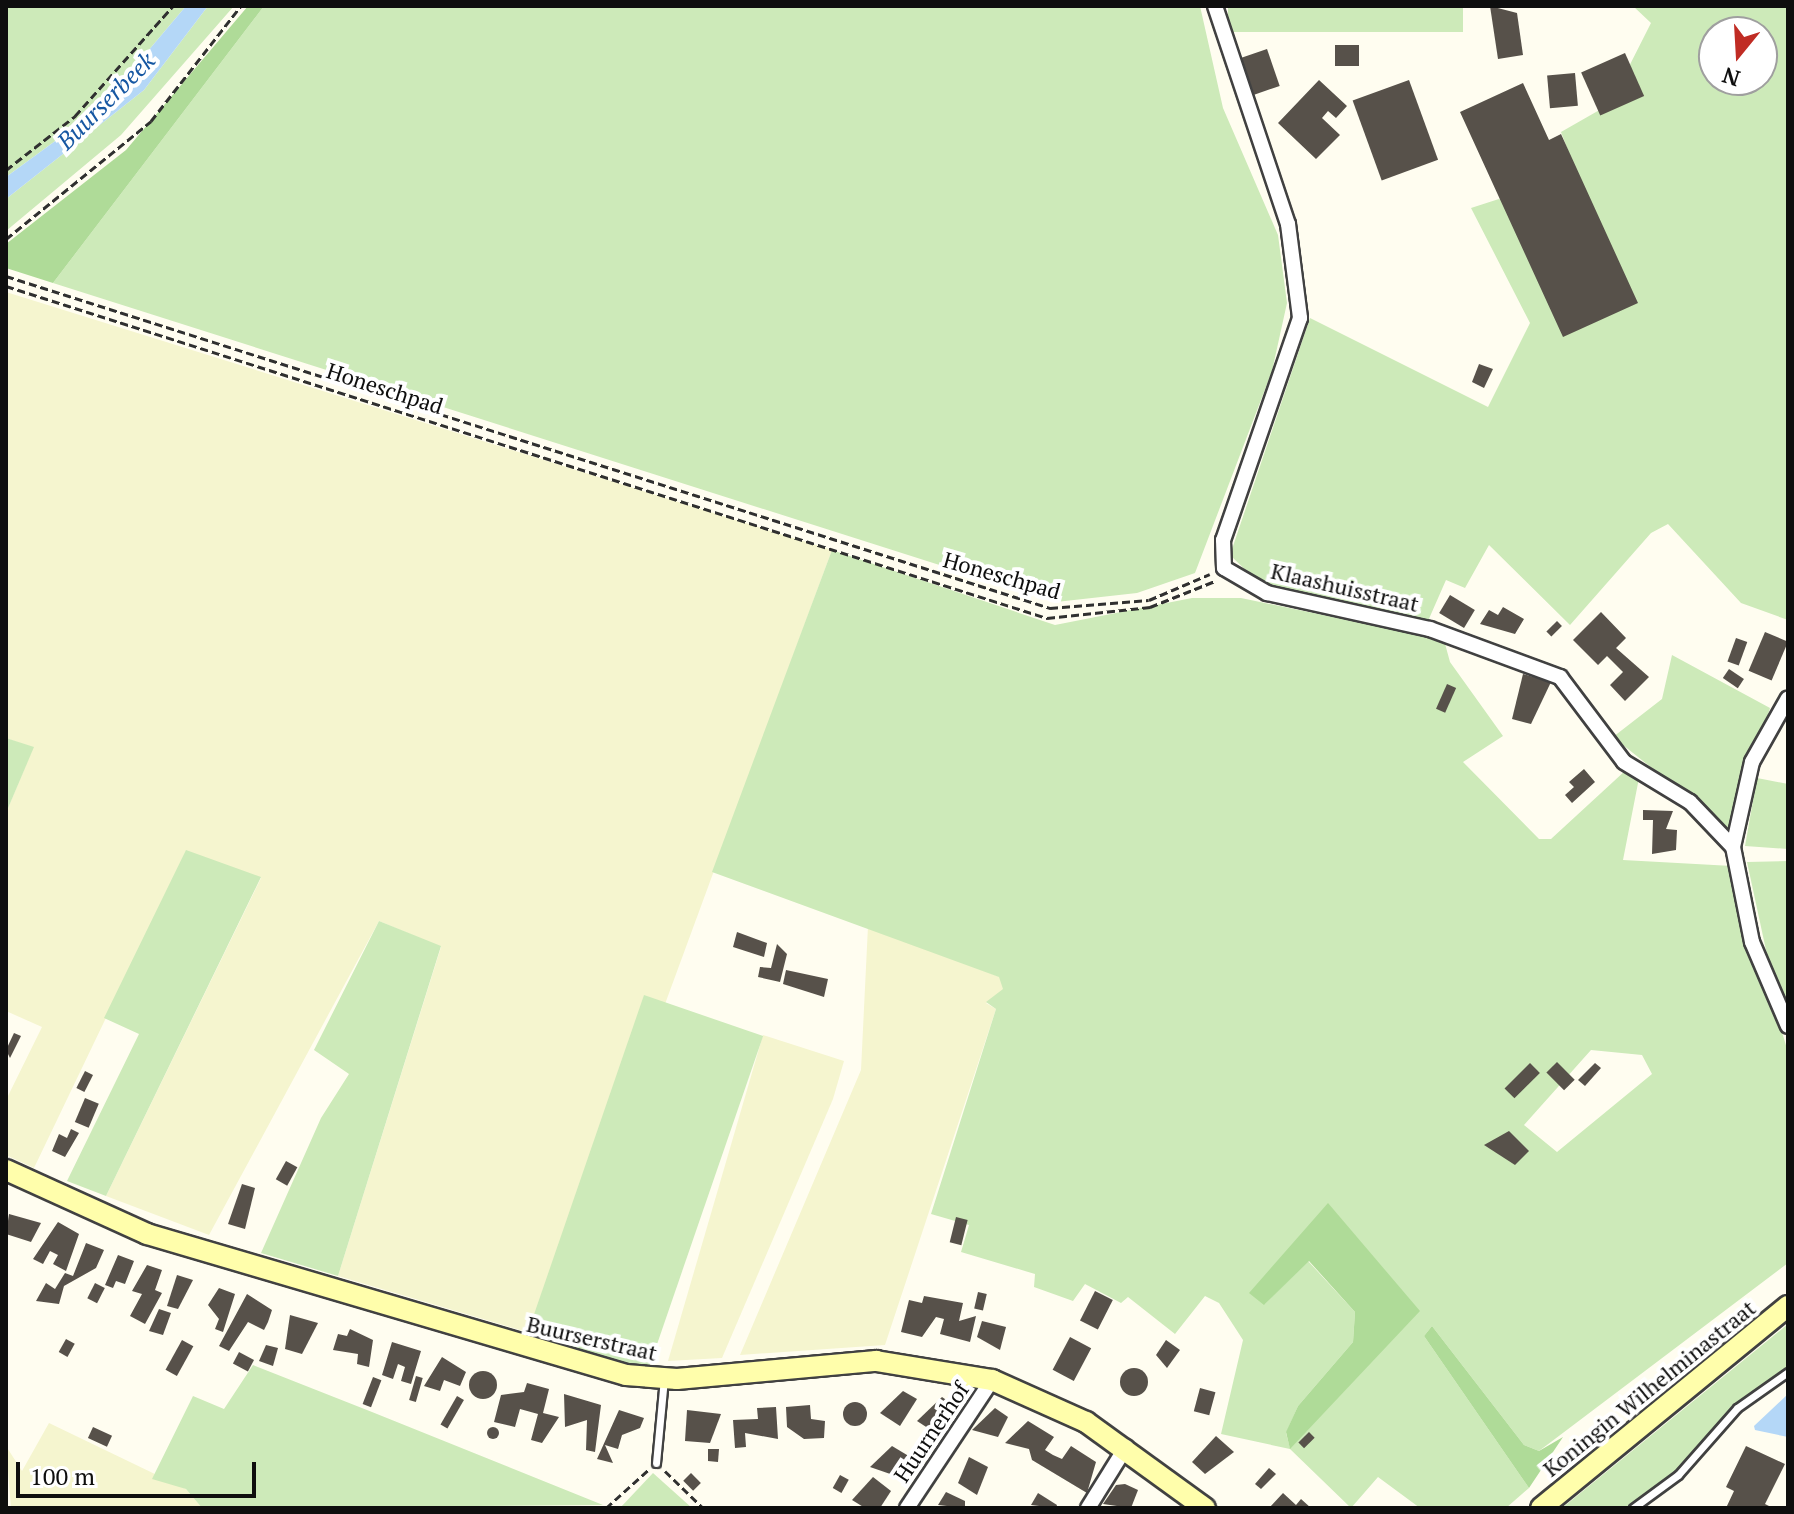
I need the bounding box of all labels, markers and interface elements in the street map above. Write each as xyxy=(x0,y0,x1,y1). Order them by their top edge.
north arrow xyxy=(1698,16,1778,96)
water label: Buurserbeek xyxy=(51,46,161,156)
text: N xyxy=(1719,61,1743,94)
street label: Honeschpad xyxy=(323,357,447,419)
street label: Honeschpad xyxy=(940,546,1064,604)
street label: Klaashuisstraat xyxy=(1269,557,1421,617)
street label: Koningin Wilhelminastraat xyxy=(1538,1294,1760,1482)
street label: Buurserstraat xyxy=(524,1310,660,1366)
street label: Huurnerhof xyxy=(888,1377,974,1487)
scale bar xyxy=(20,1446,260,1496)
text: 100 m xyxy=(30,1460,95,1492)

